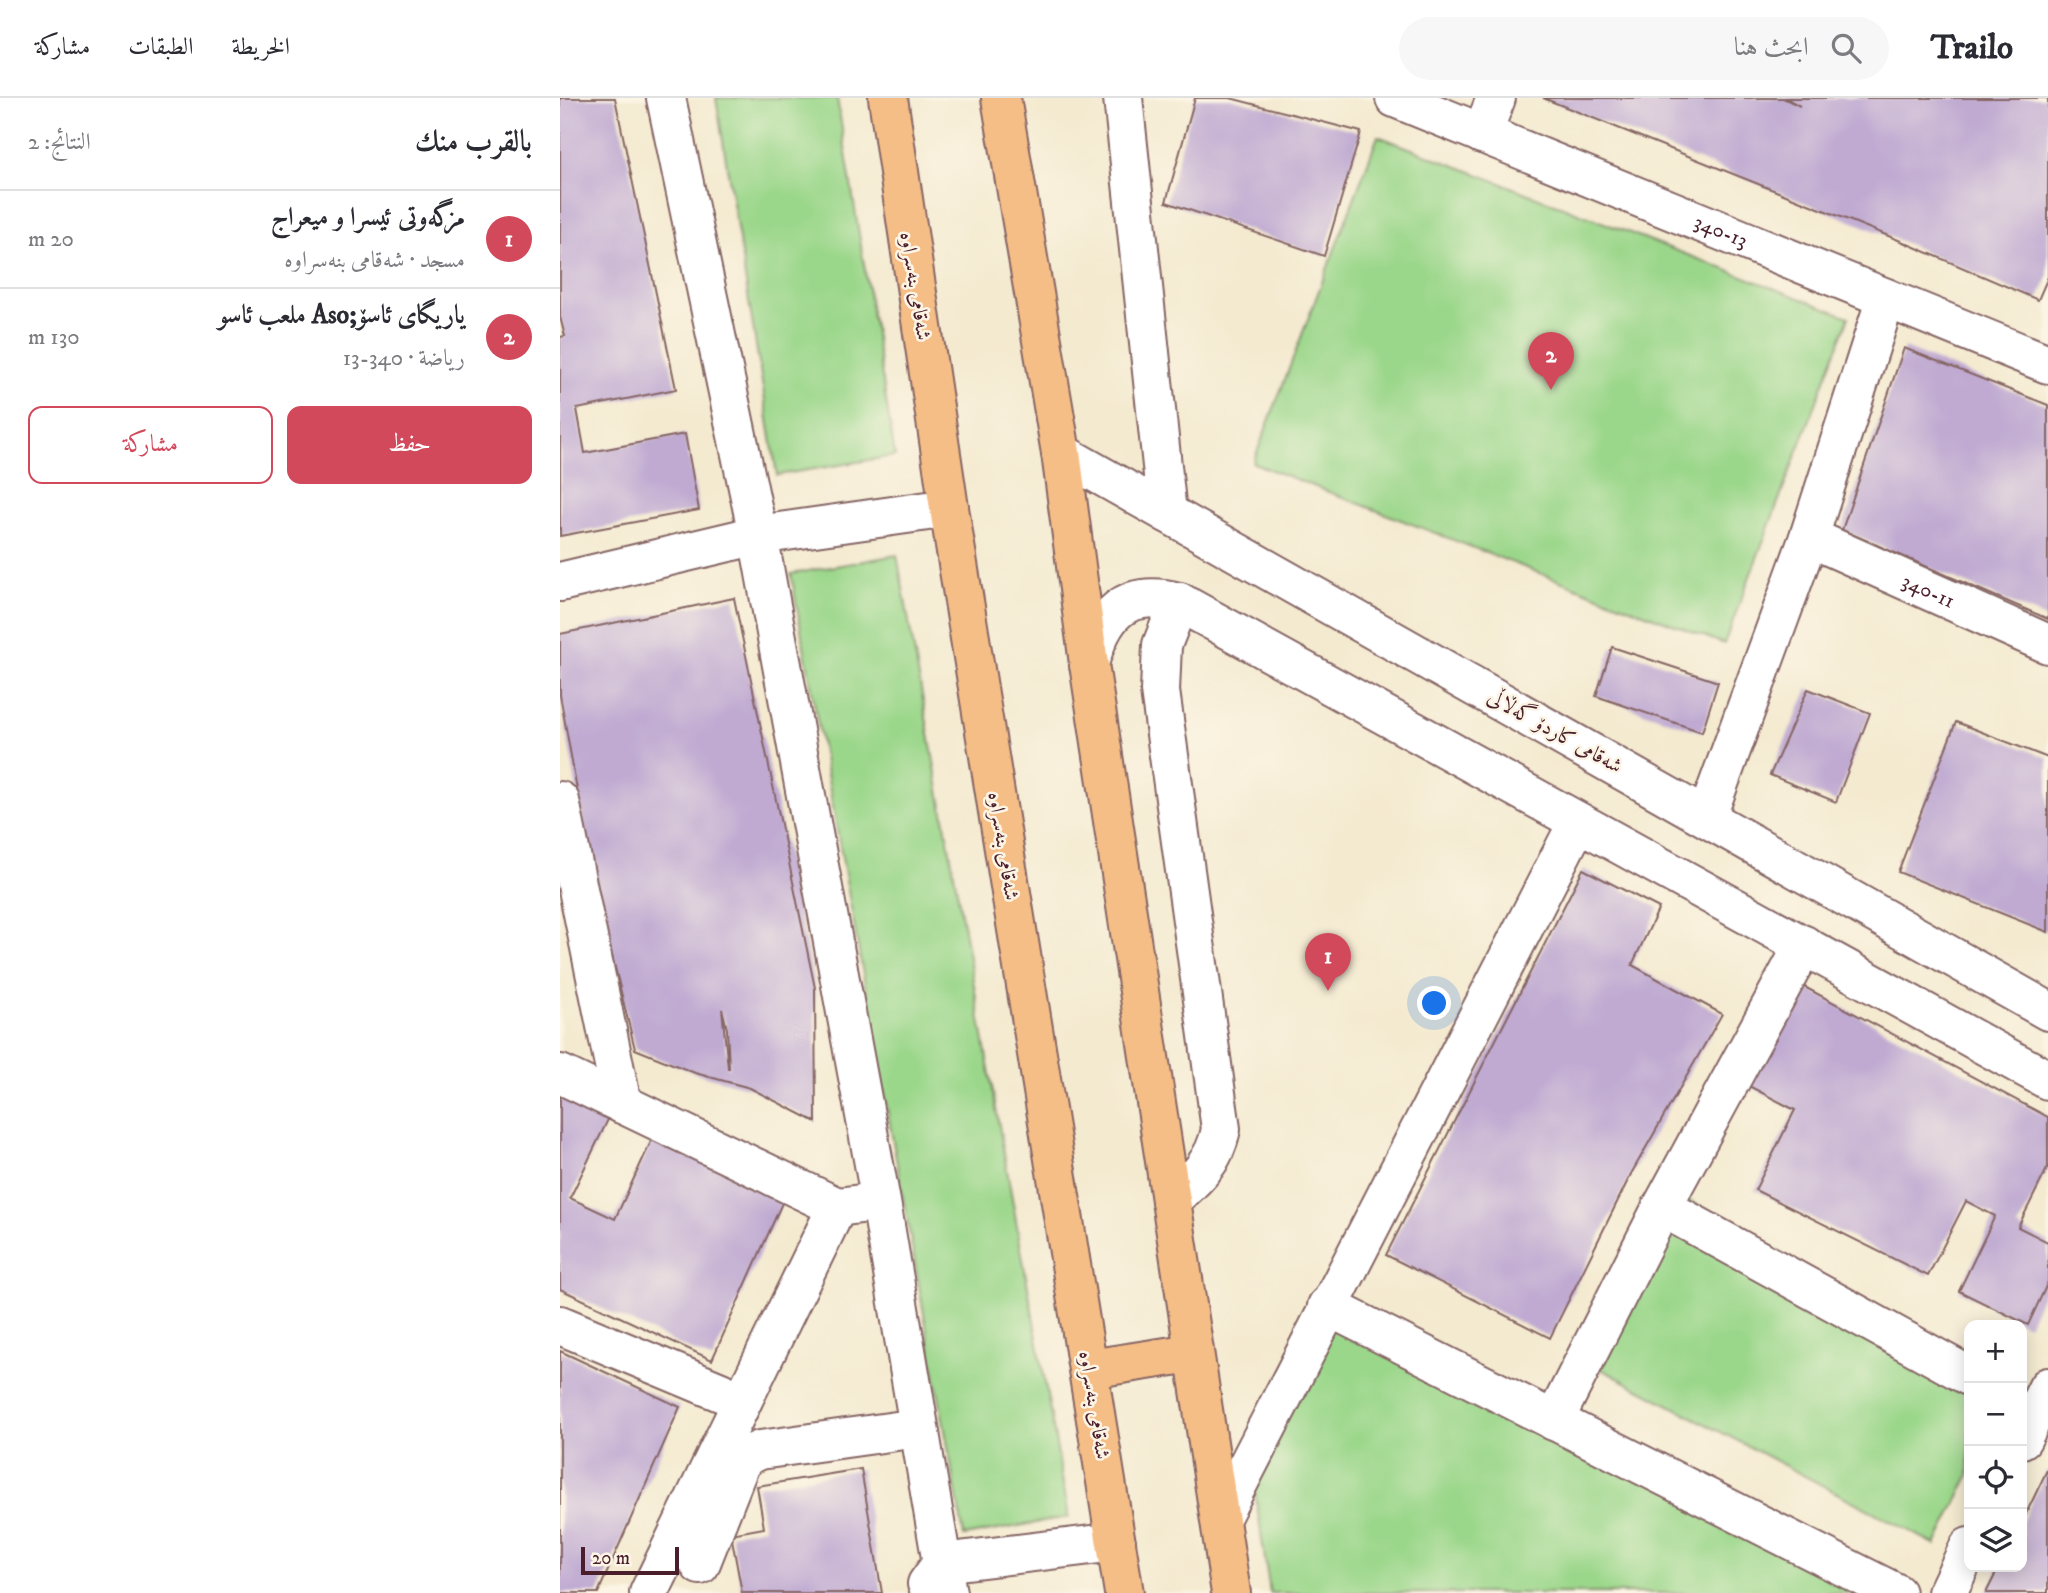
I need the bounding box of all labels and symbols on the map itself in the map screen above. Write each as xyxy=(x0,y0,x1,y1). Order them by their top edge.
street label: 340-13 xyxy=(1690,209,1751,254)
street label: شەقامی بنەسراوە xyxy=(894,230,936,342)
pin: 2 xyxy=(1528,332,1574,390)
street label: 340-11 xyxy=(1898,568,1959,615)
street label: شەقامی کاردۆ گەڵاڵی xyxy=(1483,681,1628,780)
street label: شەقامی بنەسراوە xyxy=(982,790,1024,902)
pin: 1 xyxy=(1305,933,1351,991)
your location xyxy=(1417,986,1451,1020)
street label: شەقامی بنەسراوە xyxy=(1073,1349,1115,1461)
scale bar xyxy=(581,1544,679,1576)

